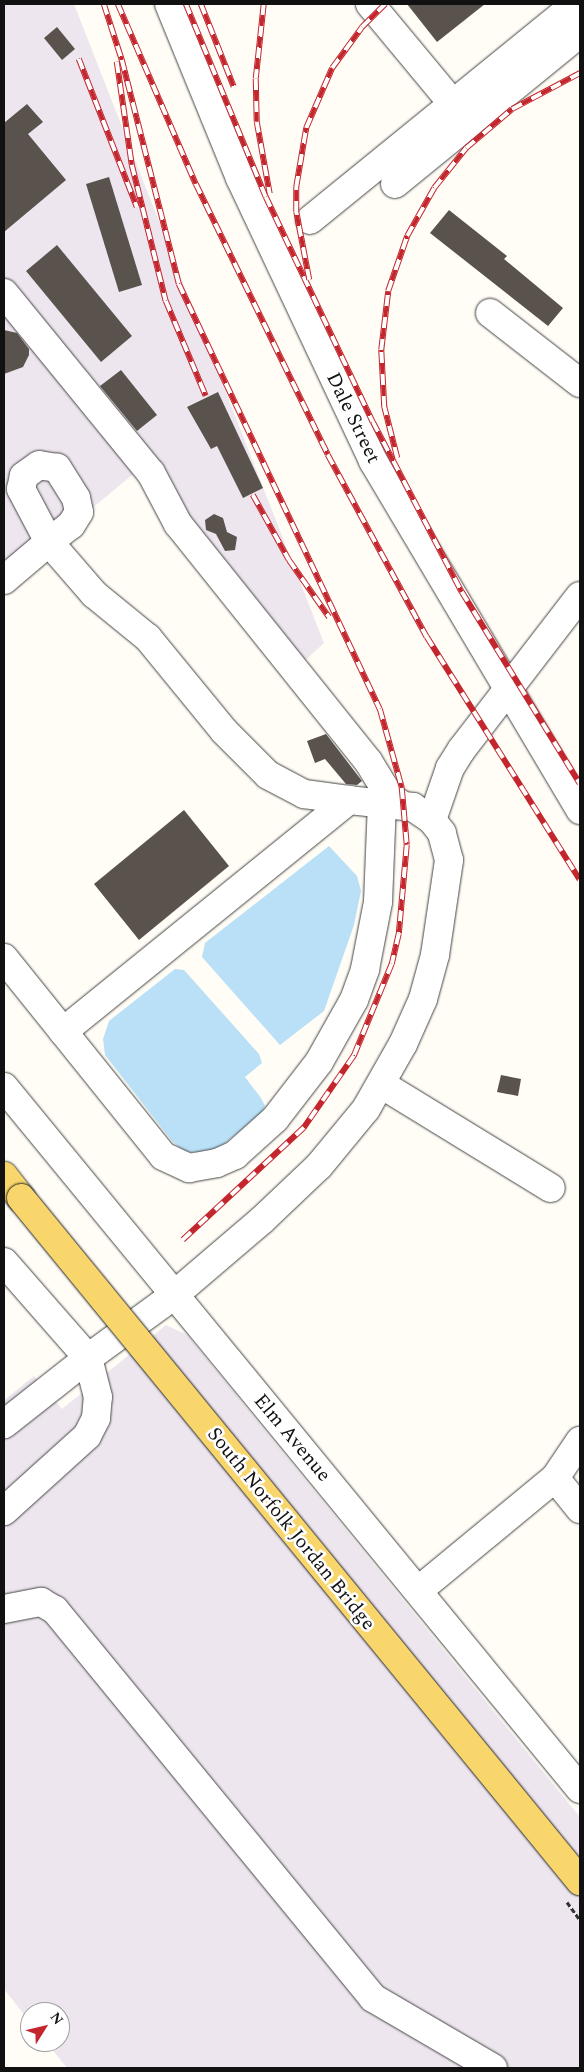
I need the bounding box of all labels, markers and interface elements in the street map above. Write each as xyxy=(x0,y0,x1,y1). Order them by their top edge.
street label: Dale Street xyxy=(321,369,385,467)
street label: Elm Avenue xyxy=(248,1389,336,1487)
street label: South Norfolk Jordan Bridge xyxy=(202,1423,380,1635)
north arrow xyxy=(20,2002,70,2052)
text: N xyxy=(45,2008,69,2029)

